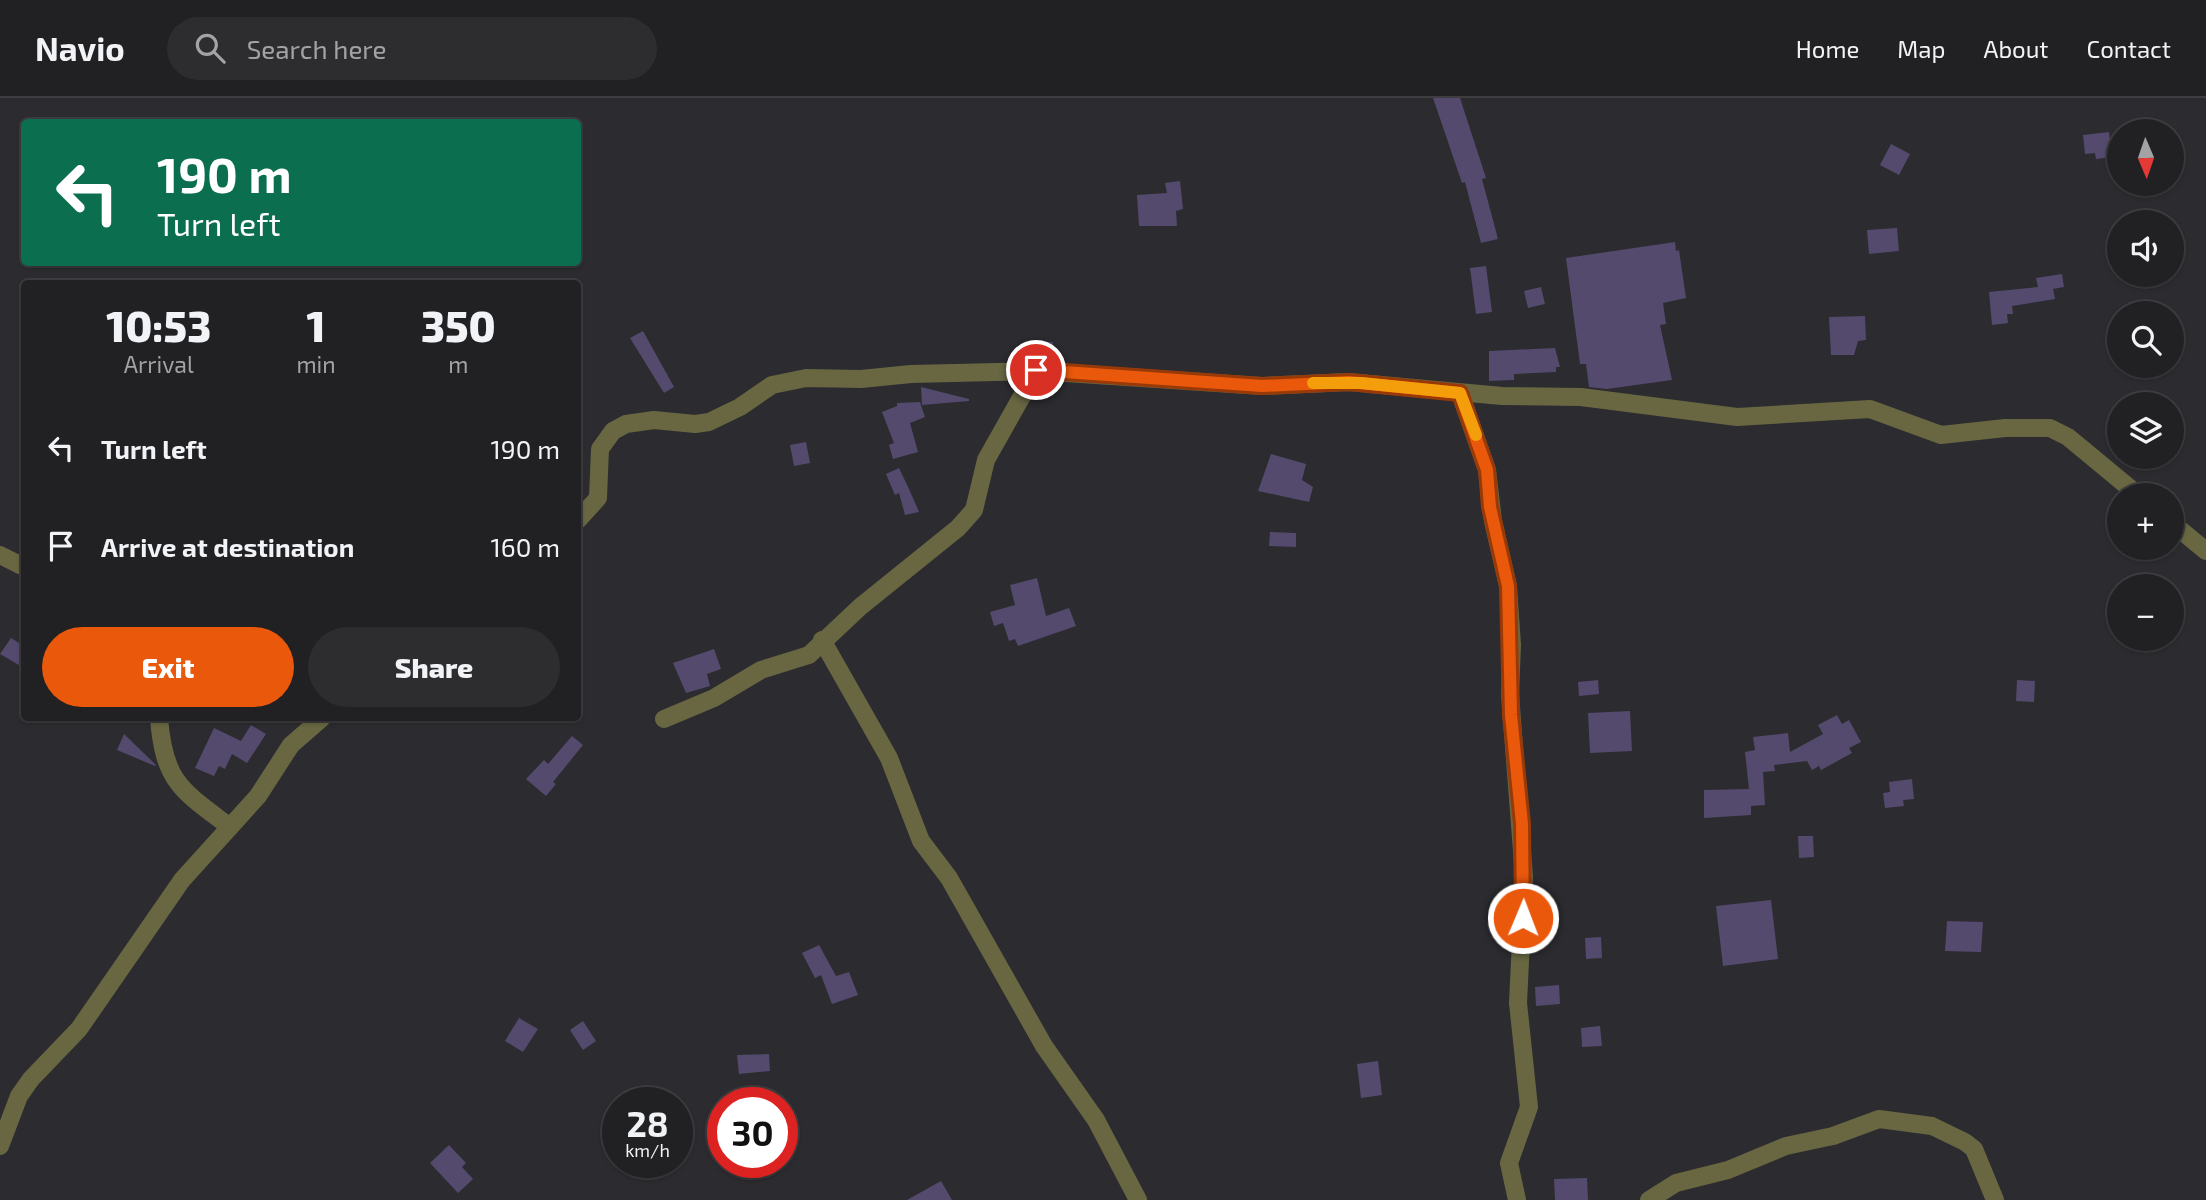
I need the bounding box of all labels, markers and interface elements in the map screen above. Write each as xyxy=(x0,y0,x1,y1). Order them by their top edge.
search box xyxy=(167,17,657,80)
text: Navio xyxy=(35,28,125,68)
icon: search xyxy=(191,29,229,67)
text: Search here xyxy=(247,33,386,64)
text: Home xyxy=(1796,34,1859,63)
text: Map xyxy=(1897,34,1945,63)
text: About xyxy=(1983,34,2049,63)
text: Contact xyxy=(2087,34,2171,63)
north arrow xyxy=(2107,119,2184,196)
map controls xyxy=(2107,119,2184,651)
text: 190 m xyxy=(157,144,292,203)
icon: left xyxy=(42,147,133,238)
text: Turn left xyxy=(157,204,281,242)
button: sound xyxy=(2107,210,2184,287)
text: 10:53 xyxy=(106,300,211,350)
text: 1 xyxy=(307,300,326,350)
text: 350 xyxy=(421,300,496,350)
button: search xyxy=(2107,301,2184,378)
pin xyxy=(1006,340,1066,400)
text: Arrival xyxy=(124,350,194,378)
text: min xyxy=(296,350,336,378)
text: m xyxy=(448,350,468,378)
icon: arrive xyxy=(1017,351,1055,389)
button: layers xyxy=(2107,392,2184,469)
icon: left xyxy=(42,429,80,467)
text: Turn left xyxy=(101,433,207,464)
text: 190 m xyxy=(491,433,560,464)
button: + xyxy=(2107,483,2184,560)
icon: arrive xyxy=(42,527,80,565)
text: Arrive at destination xyxy=(101,531,354,562)
text: 160 m xyxy=(491,531,560,562)
button: − xyxy=(2107,574,2184,651)
button: Exit xyxy=(42,627,294,707)
button: Share xyxy=(308,627,560,707)
position arrow xyxy=(1486,881,1560,955)
speed limit sign: 30 xyxy=(707,1087,798,1178)
text: 28 xyxy=(626,1102,669,1144)
text: km/h xyxy=(625,1139,670,1161)

